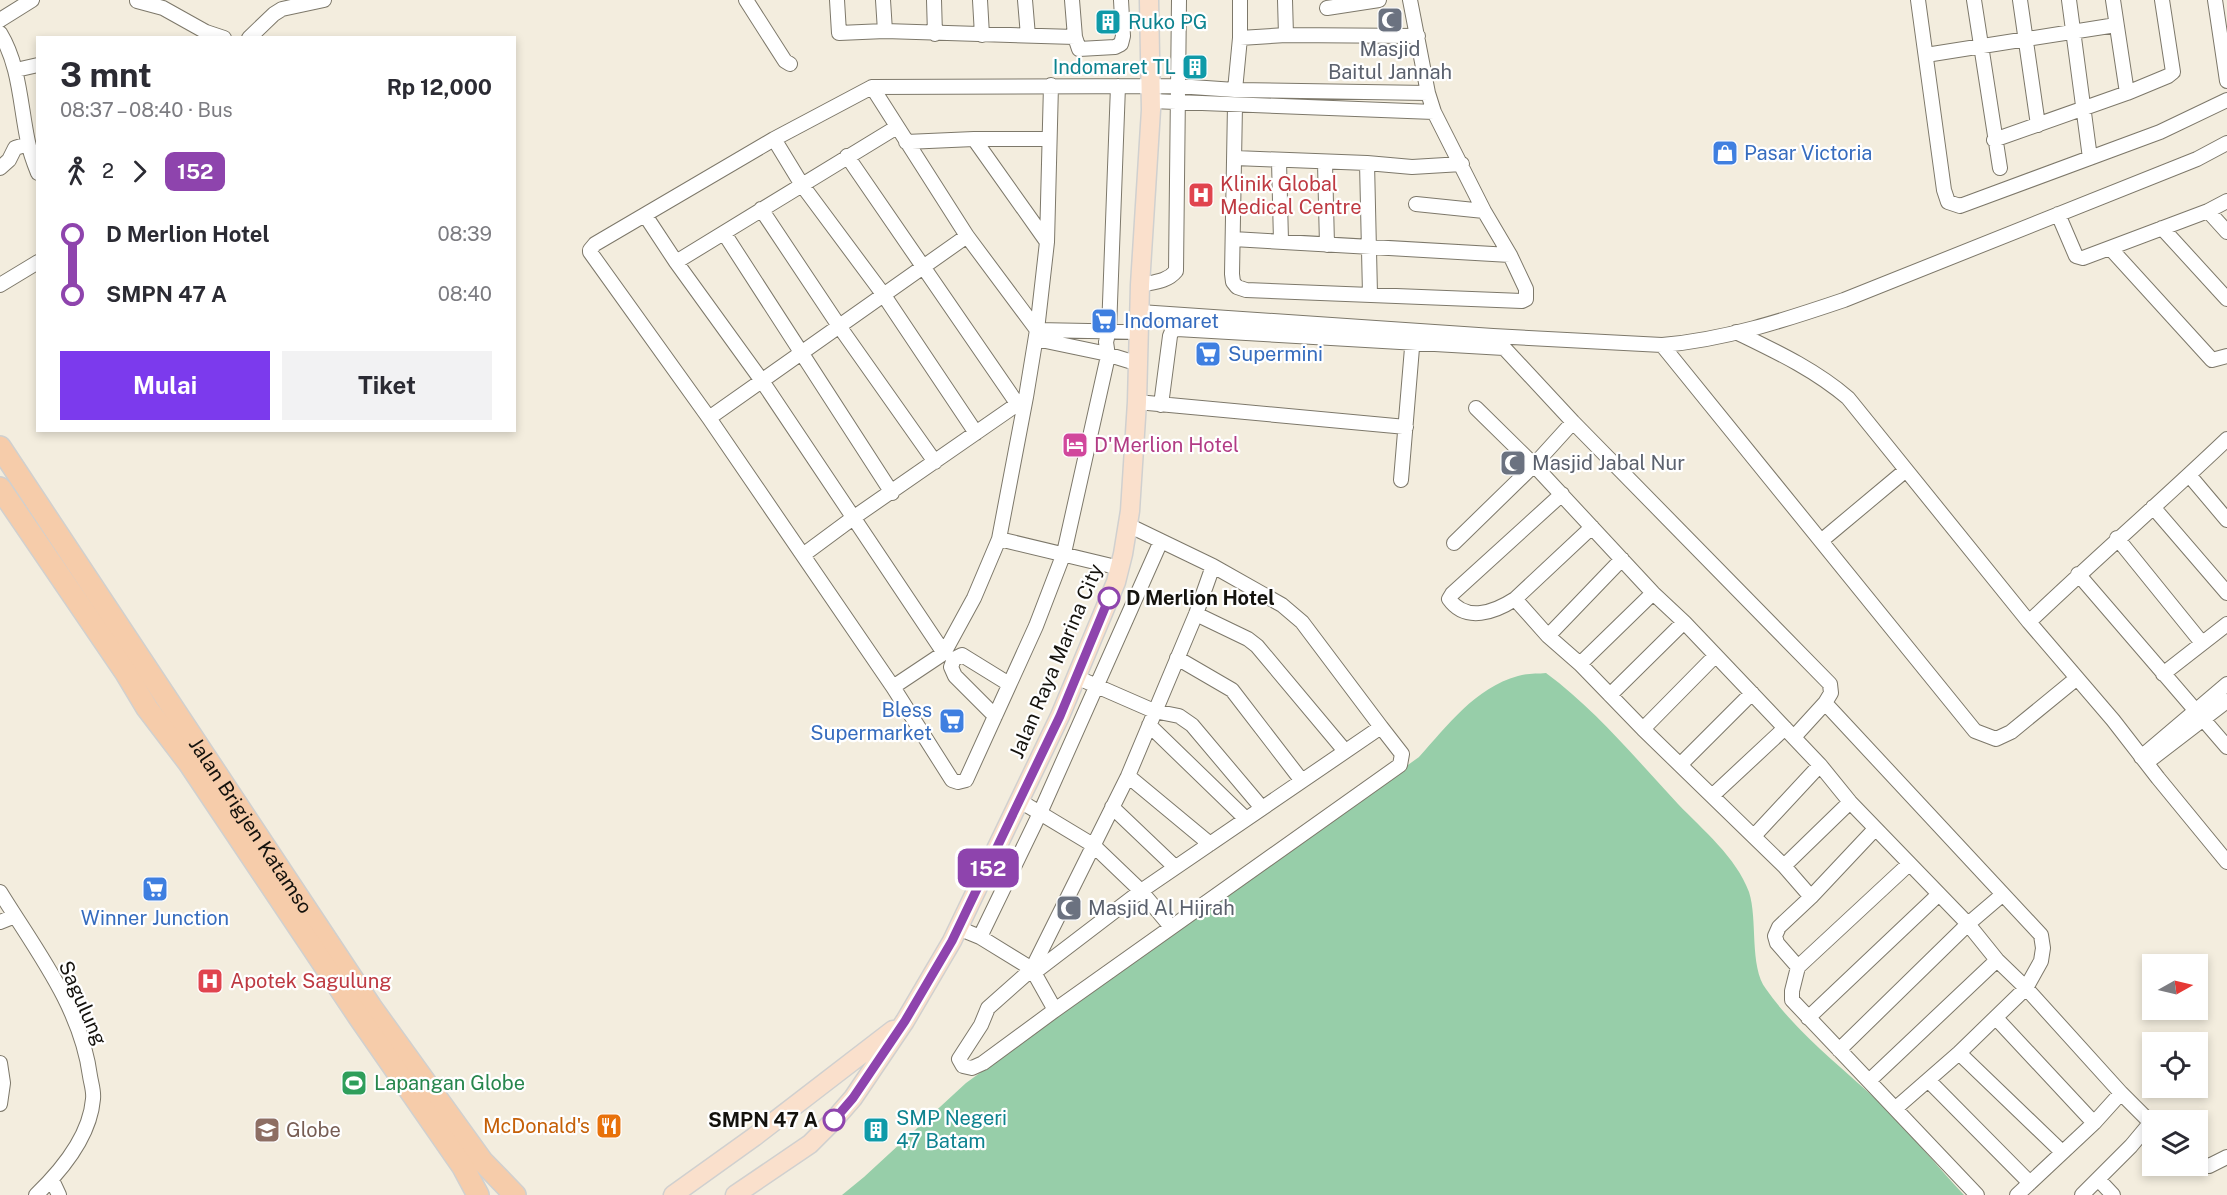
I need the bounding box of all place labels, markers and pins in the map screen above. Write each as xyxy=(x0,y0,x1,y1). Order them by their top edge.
mosque icon: Masjid Baitul Jannah xyxy=(1375,5,1405,35)
building icon: Ruko PG xyxy=(1093,7,1123,37)
place label: Ruko PG xyxy=(1128,10,1207,34)
place label: Masjid Baitul Jannah xyxy=(1328,37,1452,84)
building icon: Indomaret TL xyxy=(1180,52,1210,82)
place label: Indomaret TL xyxy=(1053,55,1176,79)
shop icon: Pasar Victoria xyxy=(1710,138,1740,168)
place label: Pasar Victoria xyxy=(1744,141,1872,165)
place label: Klinik Global Medical Centre xyxy=(1220,172,1362,219)
hospital icon: Klinik Global Medical Centre xyxy=(1186,180,1216,210)
supermarket icon: Indomaret xyxy=(1089,306,1119,336)
place label: Indomaret xyxy=(1124,309,1219,333)
supermarket icon: Supermini xyxy=(1193,339,1223,369)
place label: Supermini xyxy=(1228,342,1323,366)
hotel icon: D'Merlion Hotel xyxy=(1060,430,1090,460)
place label: D'Merlion Hotel xyxy=(1094,433,1239,457)
mosque icon: Masjid Jabal Nur xyxy=(1498,448,1528,478)
place label: Masjid Jabal Nur xyxy=(1532,451,1685,475)
place label: D Merlion Hotel xyxy=(1126,586,1275,610)
marker: D Merlion Hotel xyxy=(1098,587,1120,609)
place label: Bless Supermarket xyxy=(810,698,932,745)
supermarket icon: Bless Supermarket xyxy=(937,706,967,736)
supermarket icon: Winner Junction xyxy=(140,874,170,904)
mosque icon: Masjid Al Hijrah xyxy=(1054,893,1084,923)
place label: Masjid Al Hijrah xyxy=(1088,896,1235,920)
place label: Winner Junction xyxy=(81,906,229,930)
hospital icon: Apotek Sagulung xyxy=(195,966,225,996)
place label: Apotek Sagulung xyxy=(230,969,392,993)
sports icon: Lapangan Globe xyxy=(339,1068,369,1098)
place label: Lapangan Globe xyxy=(374,1071,525,1095)
place label: SMP Negeri 47 Batam xyxy=(896,1106,1007,1153)
place label: SMPN 47 A xyxy=(708,1108,818,1132)
marker: SMPN 47 A xyxy=(823,1109,845,1131)
restaurant icon: McDonald's xyxy=(594,1111,624,1141)
place label: McDonald's xyxy=(483,1114,590,1138)
school or university icon: Globe xyxy=(252,1115,282,1145)
building icon: SMP Negeri 47 Batam xyxy=(861,1115,891,1145)
place label: Globe xyxy=(286,1118,341,1142)

